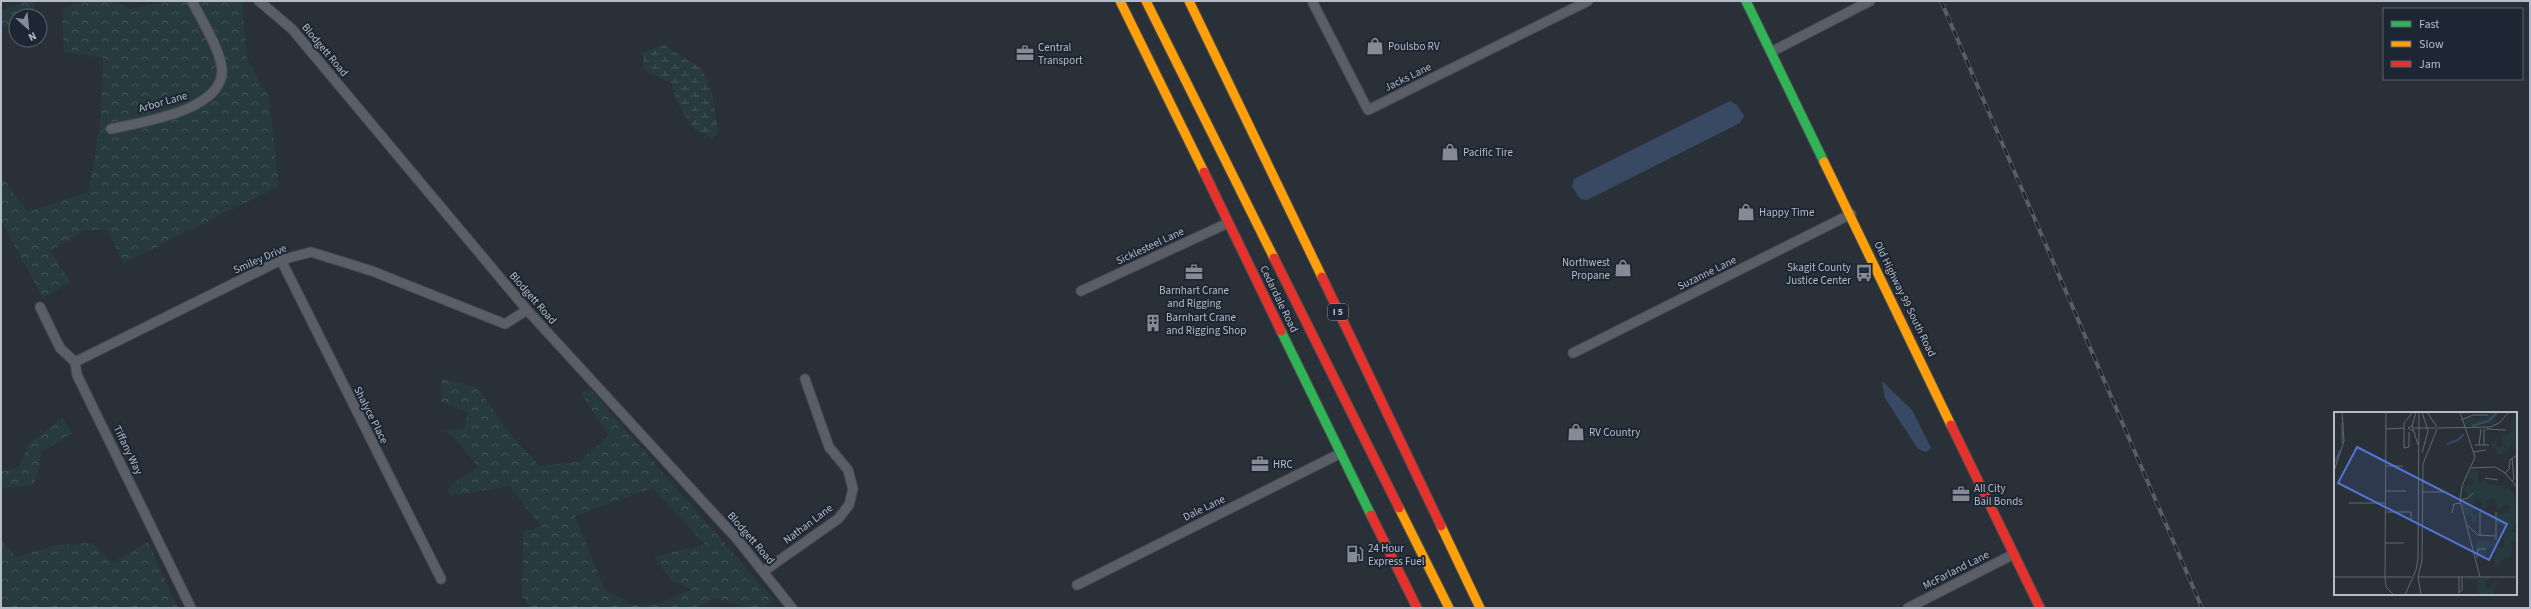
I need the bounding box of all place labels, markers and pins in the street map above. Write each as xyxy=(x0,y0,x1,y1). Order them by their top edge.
shop icon: Poulsbo RV xyxy=(1365,36,1385,56)
place label: Poulsbo RV xyxy=(1388,39,1440,54)
place label: Central Transport xyxy=(1038,40,1083,68)
office icon: Central Transport xyxy=(1015,43,1035,63)
shop icon: Pacific Tire xyxy=(1440,142,1460,162)
place label: Pacific Tire xyxy=(1463,145,1513,160)
shop icon: Happy Time xyxy=(1736,202,1756,222)
place label: Happy Time xyxy=(1759,205,1815,220)
place label: Northwest Propane xyxy=(1562,255,1611,283)
shop icon: Northwest Propane xyxy=(1613,258,1633,278)
place label: Skagit County Justice Center xyxy=(1786,260,1851,288)
office icon: Barnhart Crane and Rigging xyxy=(1184,262,1204,282)
bus stop icon: Skagit County Justice Center xyxy=(1854,263,1874,283)
place label: Barnhart Crane and Rigging xyxy=(1159,283,1230,311)
place label: Barnhart Crane and Rigging Shop xyxy=(1166,310,1246,338)
building icon: Barnhart Crane and Rigging Shop xyxy=(1143,313,1163,333)
shop icon: RV Country xyxy=(1566,422,1586,442)
place label: RV Country xyxy=(1589,425,1640,440)
office icon: HRC xyxy=(1250,454,1270,474)
place label: HRC xyxy=(1273,457,1293,472)
place label: All City Bail Bonds xyxy=(1974,481,2023,509)
office icon: All City Bail Bonds xyxy=(1951,484,1971,504)
place label: 24 Hour Express Fuel xyxy=(1368,541,1425,569)
fuel station icon: 24 Hour Express Fuel xyxy=(1345,544,1365,564)

